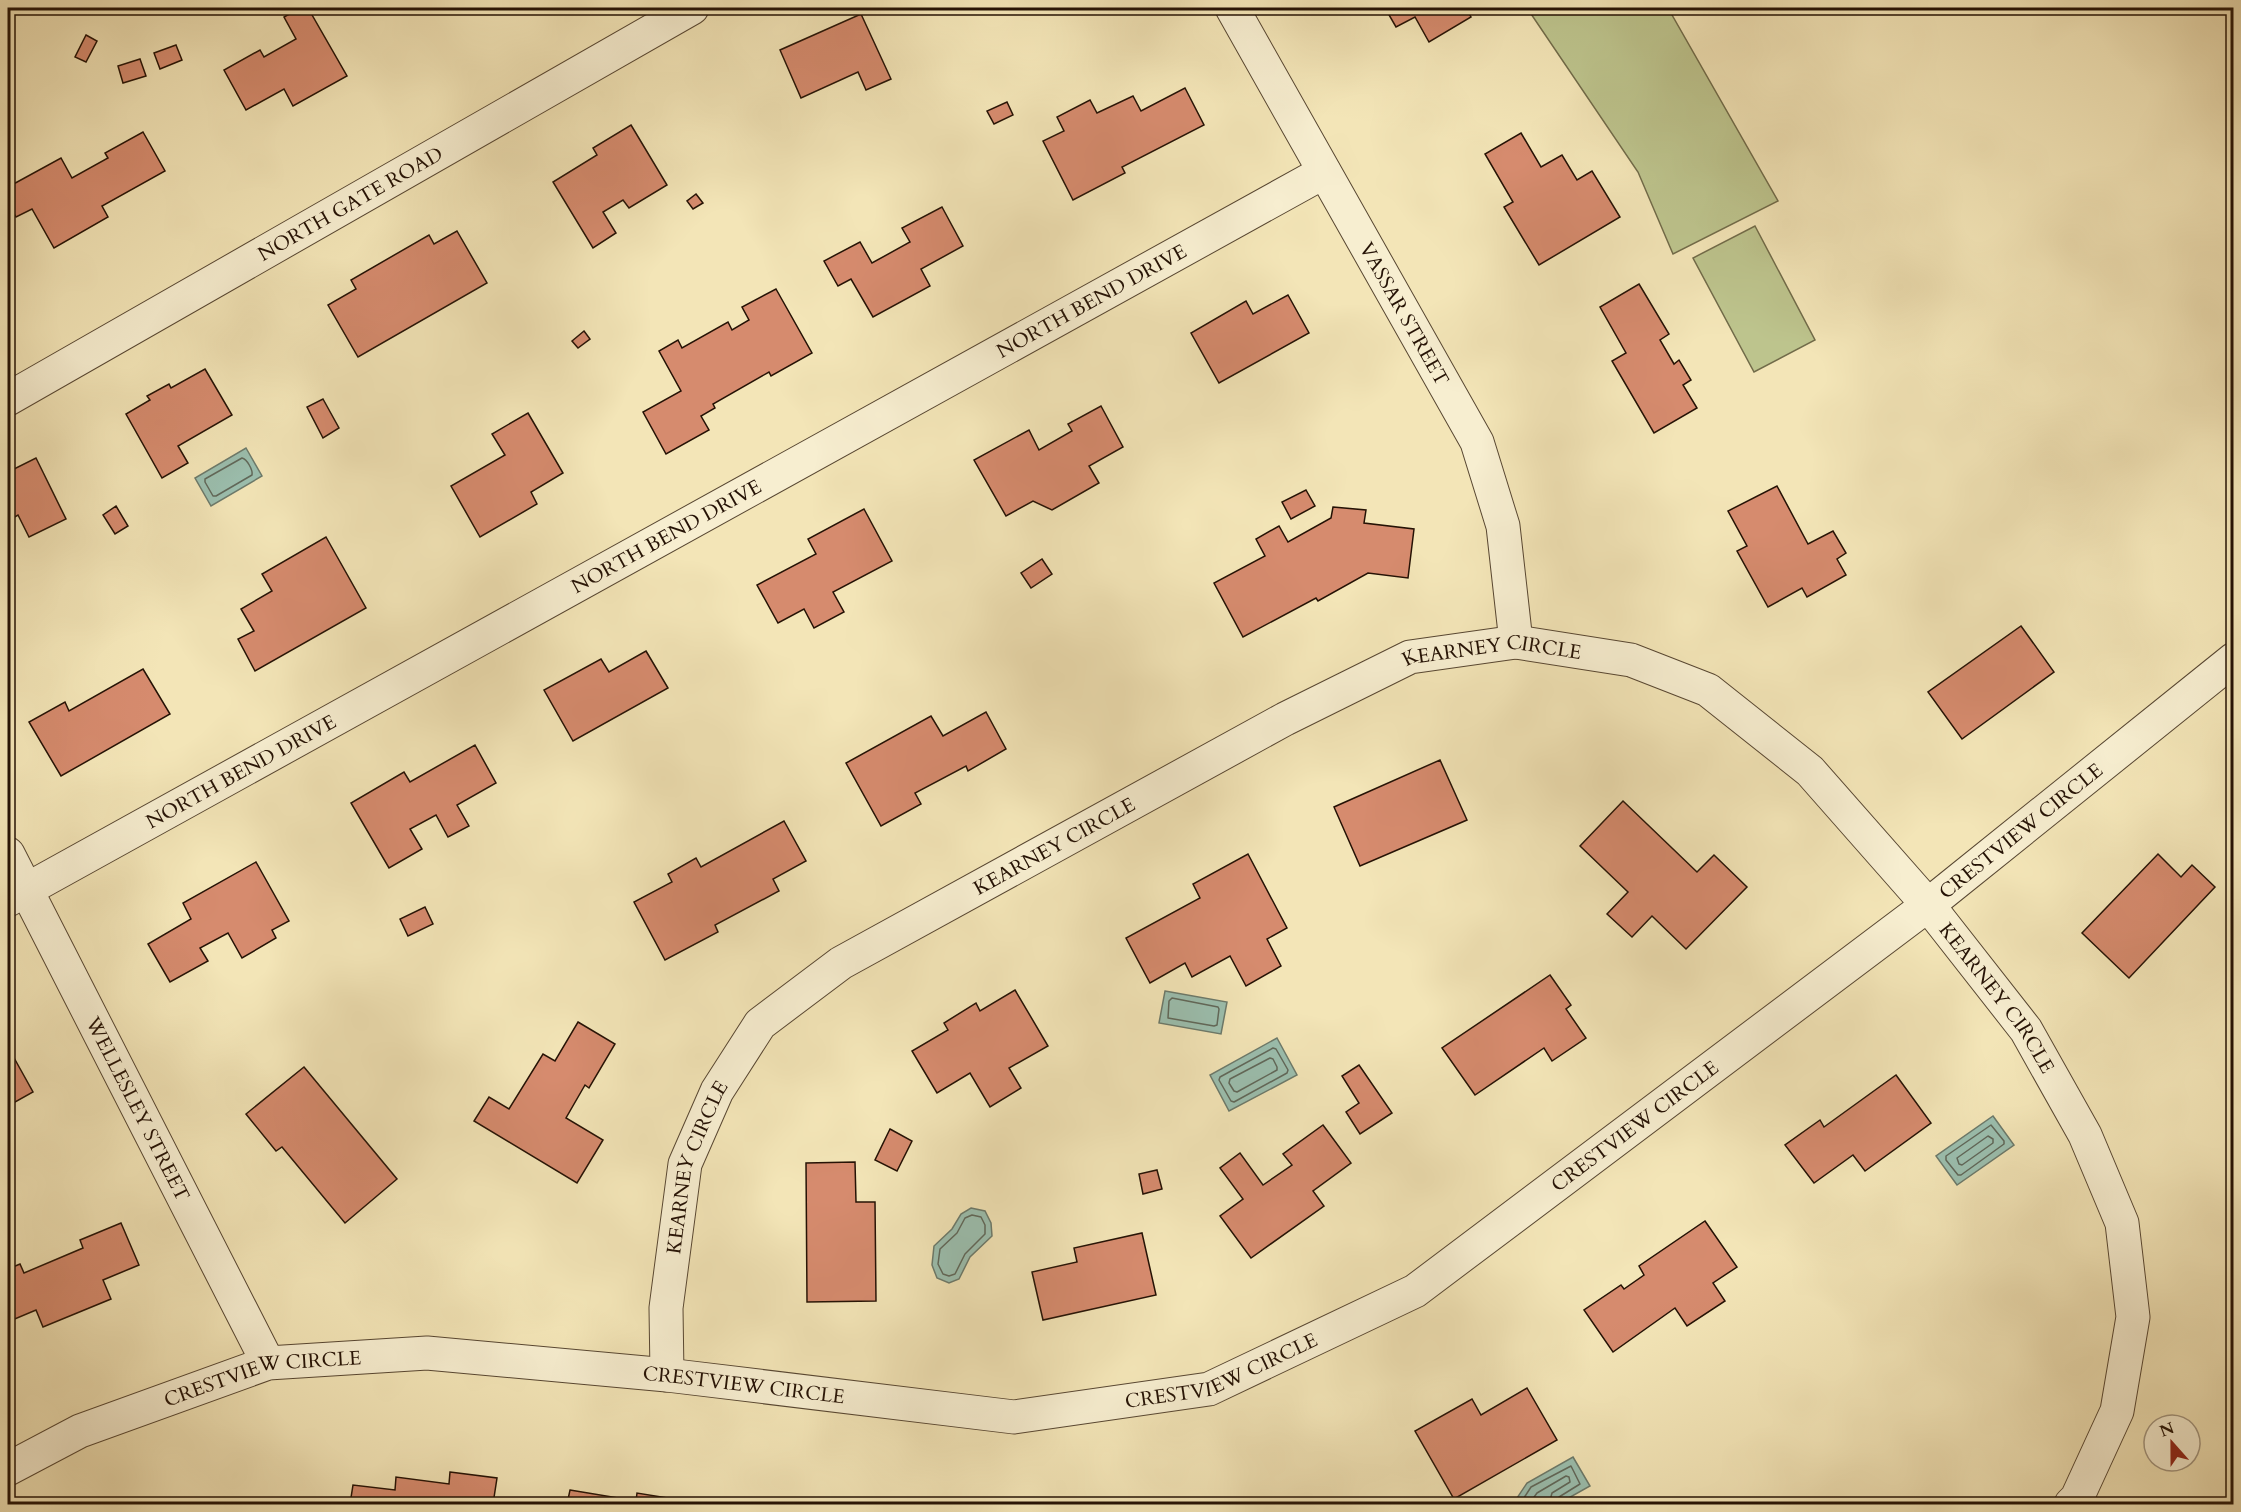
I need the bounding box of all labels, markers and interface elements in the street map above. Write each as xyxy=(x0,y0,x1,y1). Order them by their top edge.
street label: NORTH GATE ROAD xyxy=(253,140,448,268)
street label: VASSAR STREET xyxy=(1353,237,1455,391)
street label: NORTH BEND DRIVE xyxy=(992,238,1192,365)
street label: NORTH BEND DRIVE xyxy=(566,473,766,600)
street label: KEARNEY CIRCLE xyxy=(1397,628,1583,673)
street label: NORTH BEND DRIVE xyxy=(141,708,341,835)
street label: CRESTVIEW CIRCLE xyxy=(1933,757,2108,905)
street label: KEARNEY CIRCLE xyxy=(969,791,1140,902)
street label: KEARNEY CIRCLE xyxy=(1933,917,2061,1078)
street label: WELLESLEY STREET xyxy=(79,1011,196,1206)
street label: CRESTVIEW CIRCLE xyxy=(1545,1054,1724,1198)
street label: KEARNEY CIRCLE xyxy=(660,1075,734,1256)
street label: CRESTVIEW CIRCLE xyxy=(1123,1326,1322,1415)
street label: CRESTVIEW CIRCLE xyxy=(160,1344,362,1414)
street label: CRESTVIEW CIRCLE xyxy=(642,1360,846,1410)
north arrow xyxy=(2142,1413,2202,1473)
text: N xyxy=(2157,1417,2178,1443)

